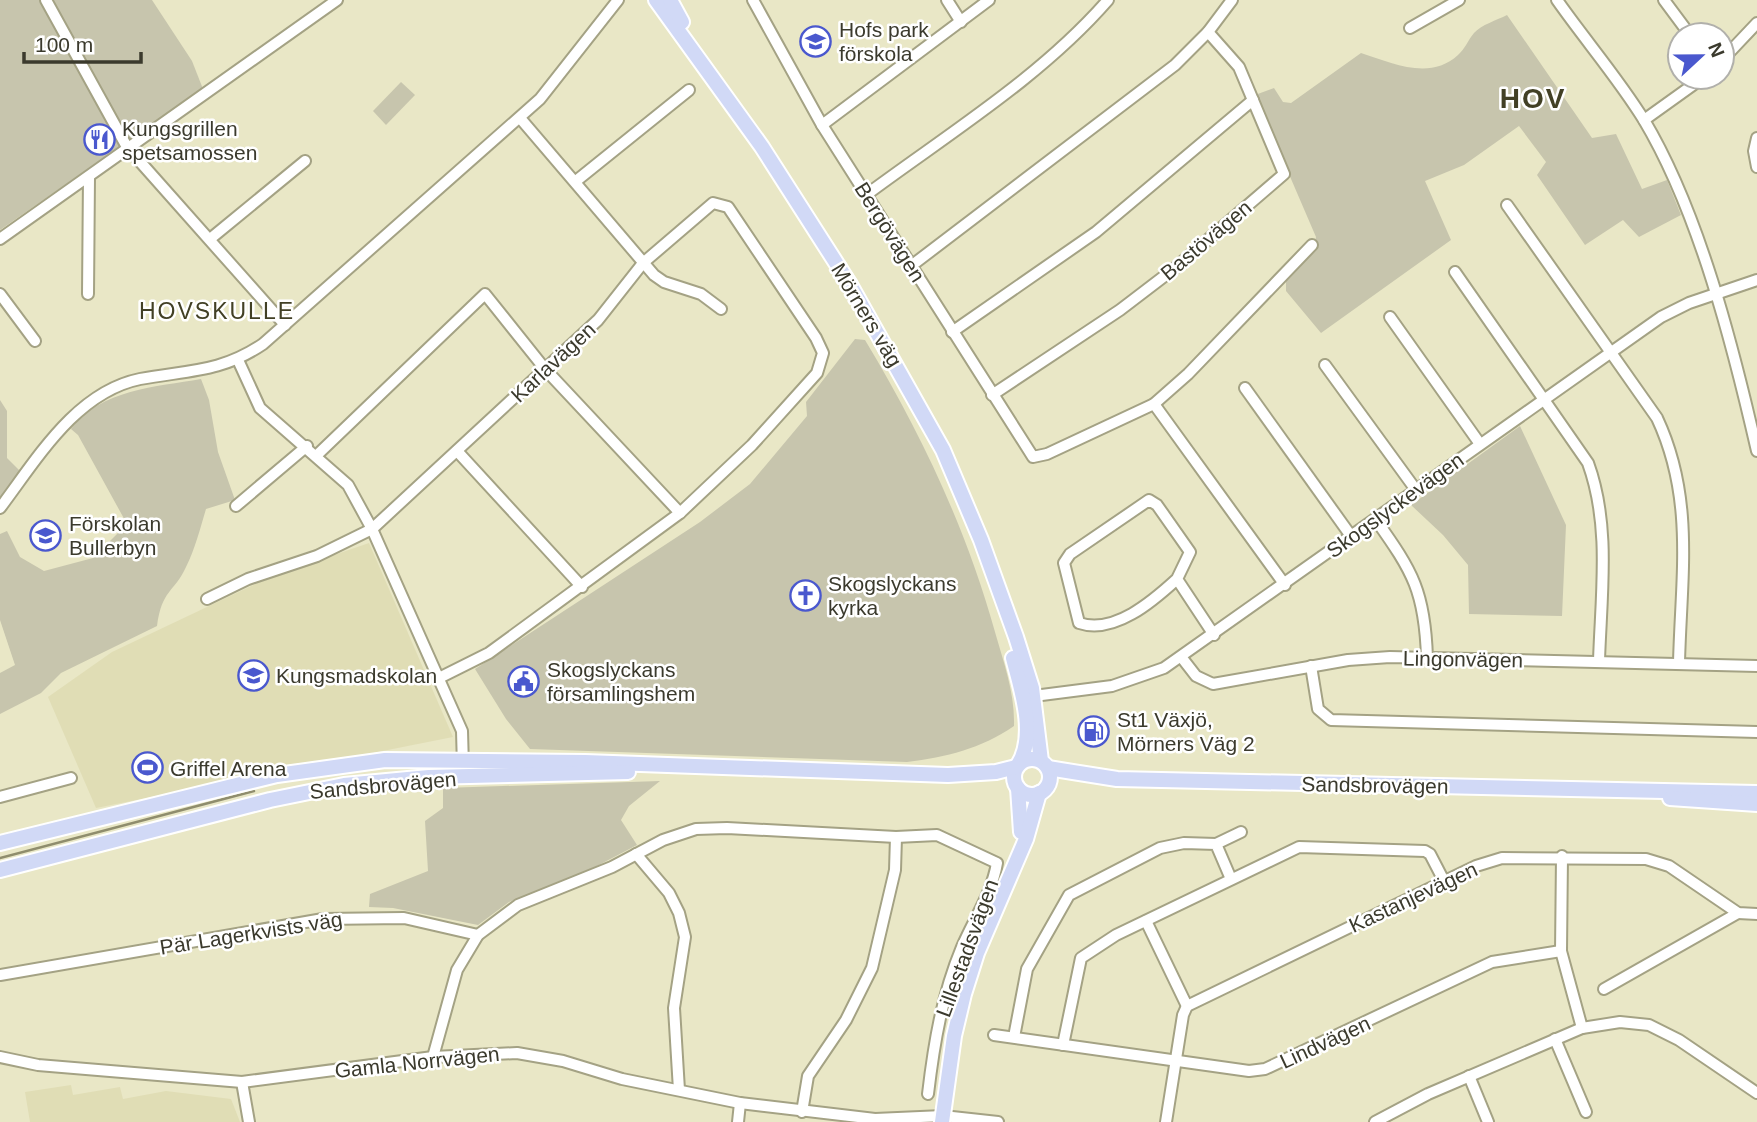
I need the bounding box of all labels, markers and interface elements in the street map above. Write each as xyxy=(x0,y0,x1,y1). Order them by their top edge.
place label: Hofs park förskola xyxy=(839,18,929,65)
scale bar xyxy=(24,21,142,65)
north arrow xyxy=(1666,21,1736,91)
school or university icon: Hofs park förskola xyxy=(799,24,833,58)
text: 100 m xyxy=(35,33,93,56)
text: N xyxy=(1704,40,1729,60)
district label: HOV xyxy=(1500,83,1566,114)
place label: Kungsgrillen spetsamossen xyxy=(122,117,257,164)
restaurant icon: Kungsgrillen spetsamossen xyxy=(82,123,116,157)
street label: Bergövägen xyxy=(850,178,930,286)
street label: Bastövägen xyxy=(1156,196,1256,284)
street label: Mörners väg xyxy=(827,259,907,371)
district label: HOVSKULLE xyxy=(139,298,295,324)
street label: Karlavägen xyxy=(506,317,600,407)
street label: Skogslyckevägen xyxy=(1322,448,1468,562)
place label: Förskolan Bullerbyn xyxy=(69,512,161,559)
school or university icon: Förskolan Bullerbyn xyxy=(29,518,63,552)
place label: Skogslyckans kyrka xyxy=(828,572,956,619)
church icon: Skogslyckans kyrka xyxy=(788,578,822,612)
street label: Lingonvägen xyxy=(1403,646,1523,672)
school or university icon: Kungsmadskolan xyxy=(236,658,270,692)
place label: Skogslyckans församlingshem xyxy=(547,658,695,705)
place label: Kungsmadskolan xyxy=(276,664,437,687)
public building icon: Skogslyckans församlingshem xyxy=(507,664,541,698)
place label: St1 Växjö, Mörners Väg 2 xyxy=(1117,708,1255,755)
fuel station icon: St1 Växjö, Mörners Väg 2 xyxy=(1077,714,1111,748)
sports icon: Griffel Arena xyxy=(130,751,164,785)
place label: Griffel Arena xyxy=(170,757,287,780)
street label: Sandsbrovägen xyxy=(309,767,457,803)
street label: Sandsbrovägen xyxy=(1301,772,1449,798)
street label: Kastanjevägen xyxy=(1345,857,1481,937)
street label: Lillestadsvägen xyxy=(931,876,1003,1020)
street label: Pär Lagerkvists väg xyxy=(158,907,344,959)
street label: Lindvägen xyxy=(1276,1011,1374,1073)
street label: Gamla Norrvägen xyxy=(333,1042,501,1082)

